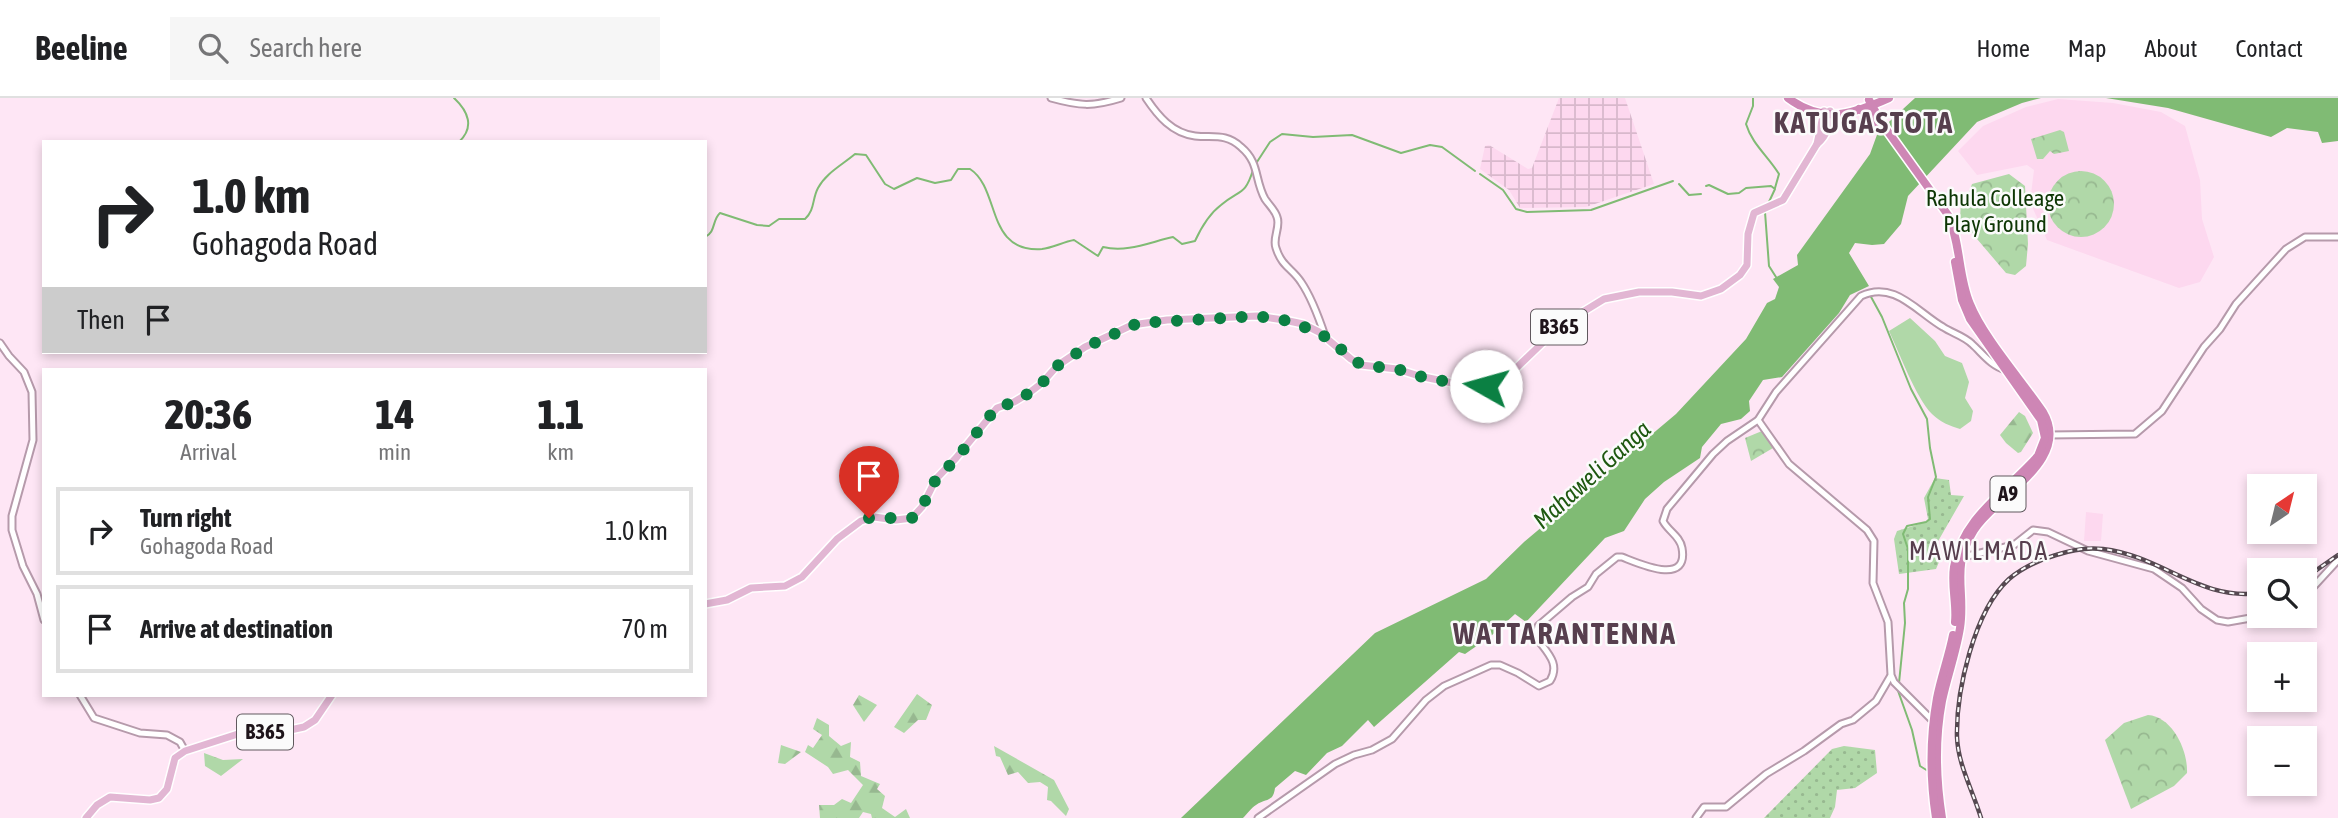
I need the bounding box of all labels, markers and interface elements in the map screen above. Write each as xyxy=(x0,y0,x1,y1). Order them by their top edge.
search box xyxy=(170,17,660,80)
text: Beeline xyxy=(35,29,128,67)
icon: search xyxy=(194,29,232,67)
text: Search here xyxy=(250,33,362,63)
text: Home xyxy=(1976,35,2030,62)
text: Map xyxy=(2068,35,2106,62)
text: About xyxy=(2144,35,2197,62)
text: Contact xyxy=(2235,35,2303,62)
district label: KATUGASTOTA xyxy=(1774,105,1954,139)
text: 1.0 km xyxy=(192,167,310,223)
icon: right xyxy=(77,168,168,259)
park label: Rahula Colleage Play Ground xyxy=(1926,185,2064,237)
text: Gohagoda Road xyxy=(192,225,378,262)
icon: arrive xyxy=(139,301,177,339)
text: Then xyxy=(77,305,125,335)
road number: B365 xyxy=(1531,310,1587,344)
position arrow xyxy=(1449,349,1523,423)
text: 20:36 xyxy=(165,390,252,438)
text: 14 xyxy=(375,390,414,438)
text: 1.1 xyxy=(537,390,584,438)
water label: Mahaweli Ganga xyxy=(1528,415,1656,534)
text: Arrival xyxy=(180,439,237,465)
text: min xyxy=(378,439,411,465)
text: km xyxy=(547,439,574,465)
pin xyxy=(839,446,899,518)
icon: arrive xyxy=(850,457,888,495)
north arrow xyxy=(2247,474,2317,544)
map controls xyxy=(2247,474,2317,796)
road number: A9 xyxy=(1990,476,2025,512)
text: Turn right xyxy=(140,503,231,533)
icon: right xyxy=(81,512,119,550)
text: 1.0 km xyxy=(605,516,668,546)
text: Gohagoda Road xyxy=(140,533,274,559)
district label: MAWILMADA xyxy=(1909,536,2049,566)
button: search xyxy=(2247,558,2317,628)
icon: arrive xyxy=(81,610,119,648)
text: Arrive at destination xyxy=(140,614,333,644)
text: 70 m xyxy=(621,614,668,644)
district label: WATTARANTENNA xyxy=(1452,616,1677,650)
button: + xyxy=(2247,642,2317,712)
road number: B365 xyxy=(237,714,293,750)
button: − xyxy=(2247,726,2317,796)

